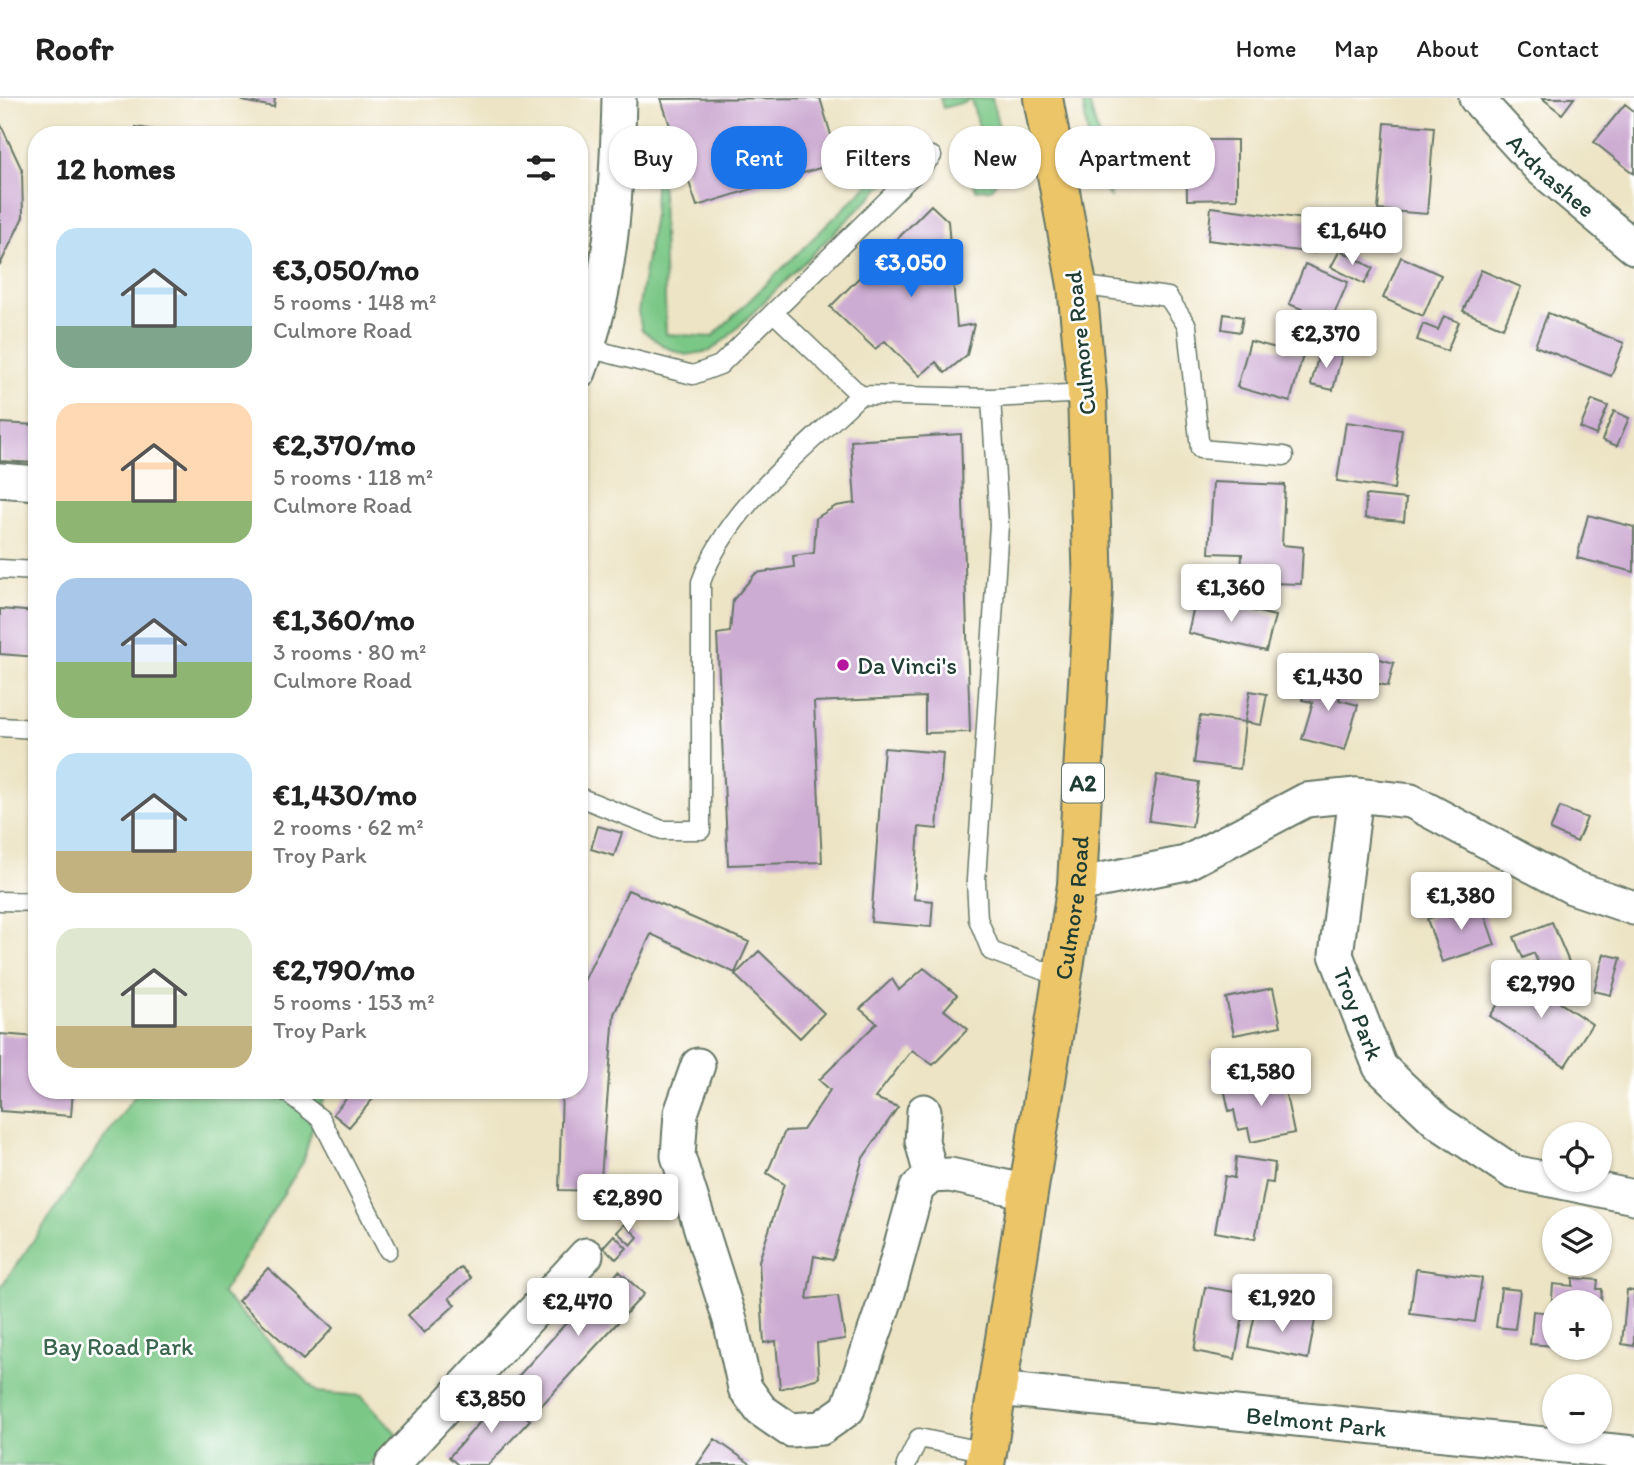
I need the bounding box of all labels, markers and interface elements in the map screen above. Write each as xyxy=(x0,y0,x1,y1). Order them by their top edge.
text: Roofr xyxy=(35,29,113,68)
text: Home xyxy=(1236,34,1296,63)
text: Map xyxy=(1334,34,1378,63)
text: About xyxy=(1416,34,1479,63)
text: Contact xyxy=(1517,34,1599,63)
chip: Buy xyxy=(609,126,697,189)
chip: Rent xyxy=(711,126,807,189)
chip: Filters xyxy=(821,126,935,189)
chip: New xyxy=(949,126,1041,189)
chip: Apartment xyxy=(1055,126,1215,189)
street label: Ardnashee xyxy=(1501,127,1601,223)
icon: filters xyxy=(522,149,560,187)
text: 12 homes xyxy=(56,150,176,187)
pin: €1,640 xyxy=(1295,208,1409,267)
text: €1,640 xyxy=(1317,216,1387,244)
pin: €3,050 xyxy=(854,240,968,299)
text: €3,050 xyxy=(875,248,947,276)
text: €3,050/mo xyxy=(273,251,419,288)
icon: home xyxy=(112,256,196,340)
street label: Culmore Road xyxy=(1058,269,1102,417)
text: 5 rooms · 148 m² xyxy=(273,288,436,316)
pin: €2,370 xyxy=(1269,310,1383,370)
text: Culmore Road xyxy=(273,316,412,344)
text: €2,370 xyxy=(1292,319,1360,347)
text: €2,370/mo xyxy=(273,426,416,463)
icon: home xyxy=(112,431,196,515)
text: 5 rooms · 118 m² xyxy=(273,463,433,491)
text: Culmore Road xyxy=(273,491,412,519)
pin: €1,360 xyxy=(1174,564,1288,624)
text: €1,360 xyxy=(1197,573,1265,601)
text: €1,360/mo xyxy=(273,601,415,638)
icon: home xyxy=(112,606,196,690)
text: 3 rooms · 80 m² xyxy=(273,638,427,666)
place label: Da Vinci's xyxy=(857,651,957,680)
pin: €1,430 xyxy=(1271,654,1385,713)
marker: Da Vinci's xyxy=(835,657,851,673)
text: €1,430 xyxy=(1293,662,1363,690)
text: Culmore Road xyxy=(273,666,412,694)
road number: A2 xyxy=(1062,764,1104,803)
text: €1,430/mo xyxy=(273,776,417,813)
icon: home xyxy=(112,781,196,865)
text: 2 rooms · 62 m² xyxy=(273,813,424,841)
street label: Culmore Road xyxy=(1048,835,1094,982)
text: Troy Park xyxy=(273,841,367,869)
pin: €1,380 xyxy=(1404,872,1518,932)
text: €1,380 xyxy=(1427,881,1495,909)
text: €2,790/mo xyxy=(273,951,415,988)
icon: home xyxy=(112,956,196,1040)
pin: €2,790 xyxy=(1484,960,1598,1020)
street label: Troy Park xyxy=(1328,963,1391,1065)
text: €2,790 xyxy=(1507,969,1575,997)
text: 5 rooms · 153 m² xyxy=(273,988,435,1016)
text: Troy Park xyxy=(273,1016,367,1044)
pin: €1,580 xyxy=(1204,1048,1318,1108)
text: €1,580 xyxy=(1227,1057,1295,1085)
map controls xyxy=(1542,1122,1612,1444)
button: locate xyxy=(1542,1122,1612,1192)
pin: €2,890 xyxy=(571,1174,685,1234)
text: €2,890 xyxy=(593,1183,663,1211)
button: layers xyxy=(1542,1206,1612,1276)
pin: €1,920 xyxy=(1225,1274,1339,1334)
pin: €2,470 xyxy=(521,1278,635,1338)
text: €1,920 xyxy=(1248,1283,1316,1311)
text: €2,470 xyxy=(543,1287,613,1315)
button: + xyxy=(1542,1290,1612,1360)
park label: Bay Road Park xyxy=(43,1332,194,1361)
button: − xyxy=(1542,1374,1612,1444)
pin: €3,850 xyxy=(434,1376,548,1435)
text: €3,850 xyxy=(456,1384,526,1412)
street label: Belmont Park xyxy=(1245,1400,1389,1443)

